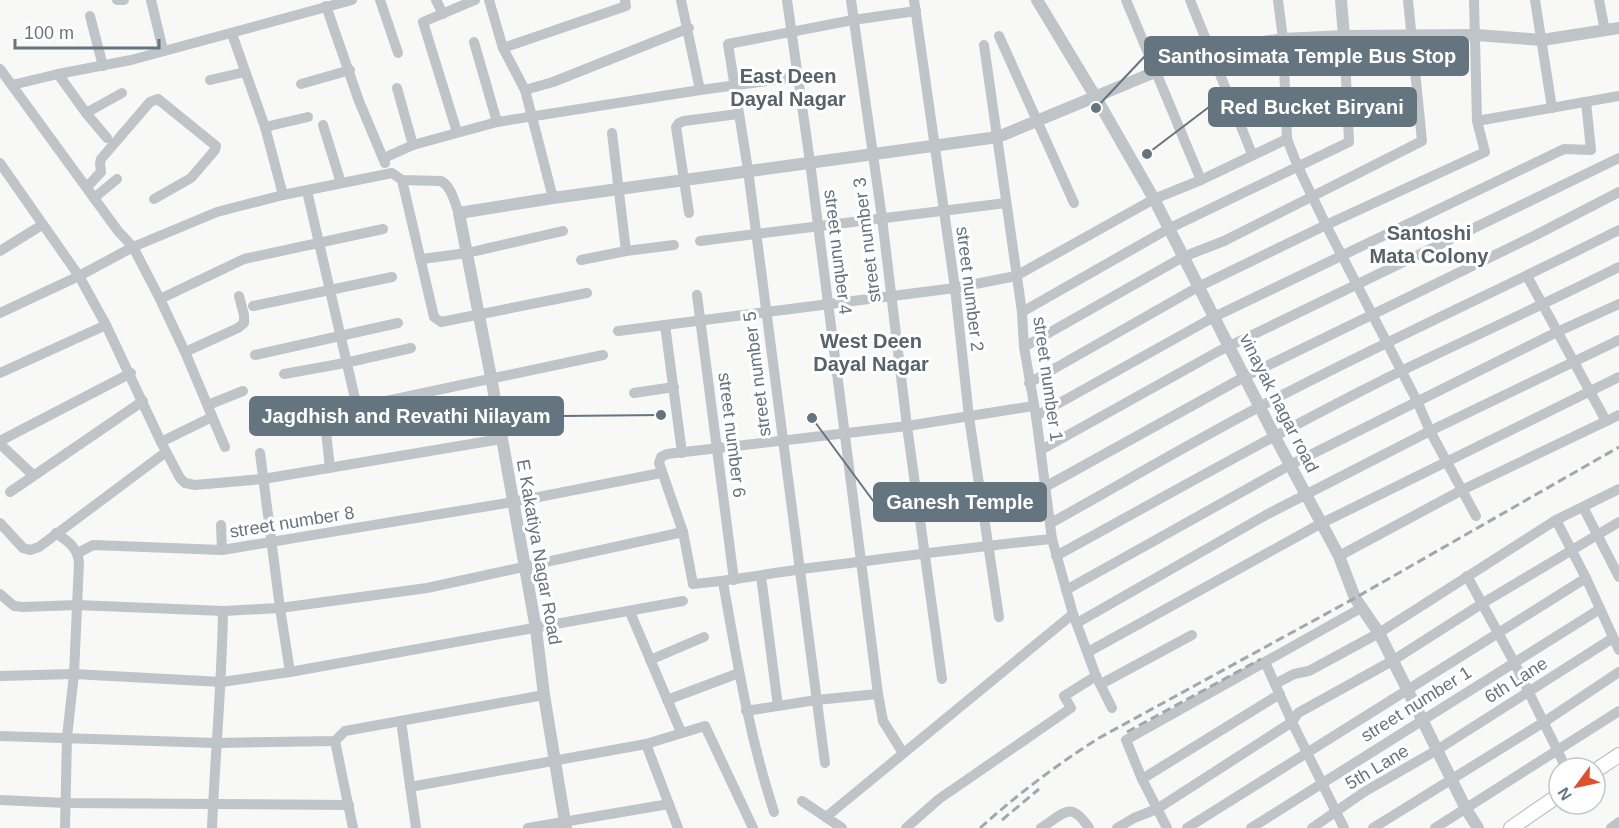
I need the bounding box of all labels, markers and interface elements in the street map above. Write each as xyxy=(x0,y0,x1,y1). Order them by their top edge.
scale bar xyxy=(15,12,159,50)
text: 100 m xyxy=(24,23,74,43)
callout: Santhosimata Temple Bus Stop xyxy=(1145,37,1468,75)
text: Santhosimata Temple Bus Stop xyxy=(1158,45,1456,67)
district label: East Deen Dayal Nagar xyxy=(730,65,846,110)
callout: Red Bucket Biryani xyxy=(1209,88,1416,126)
text: Red Bucket Biryani xyxy=(1220,96,1404,118)
street label: street number 3 xyxy=(849,176,885,304)
street label: street number 4 xyxy=(820,188,856,316)
district label: Santoshi Mata Colony xyxy=(1370,222,1489,267)
street label: street number 2 xyxy=(952,225,988,353)
street label: street number 5 xyxy=(739,310,775,438)
street label: street number 1 xyxy=(1029,315,1067,443)
district label: West Deen Dayal Nagar xyxy=(813,330,929,375)
street label: vinayak nagar road xyxy=(1235,330,1323,476)
street label: street number 6 xyxy=(714,371,750,499)
callout: Jagdhish and Revathi Nilayam xyxy=(250,397,563,435)
text: Jagdhish and Revathi Nilayam xyxy=(262,405,550,427)
street label: E Kakatiya Nagar Road xyxy=(513,458,565,646)
callout: Ganesh Temple xyxy=(874,483,1046,521)
text: Ganesh Temple xyxy=(886,491,1034,513)
street label: street number 8 xyxy=(228,502,356,542)
street label: 6th Lane xyxy=(1481,653,1551,707)
street label: street number 1 xyxy=(1357,662,1475,746)
street label: 5th Lane xyxy=(1342,740,1412,794)
north arrow xyxy=(1547,756,1607,816)
text: N xyxy=(1555,784,1575,803)

